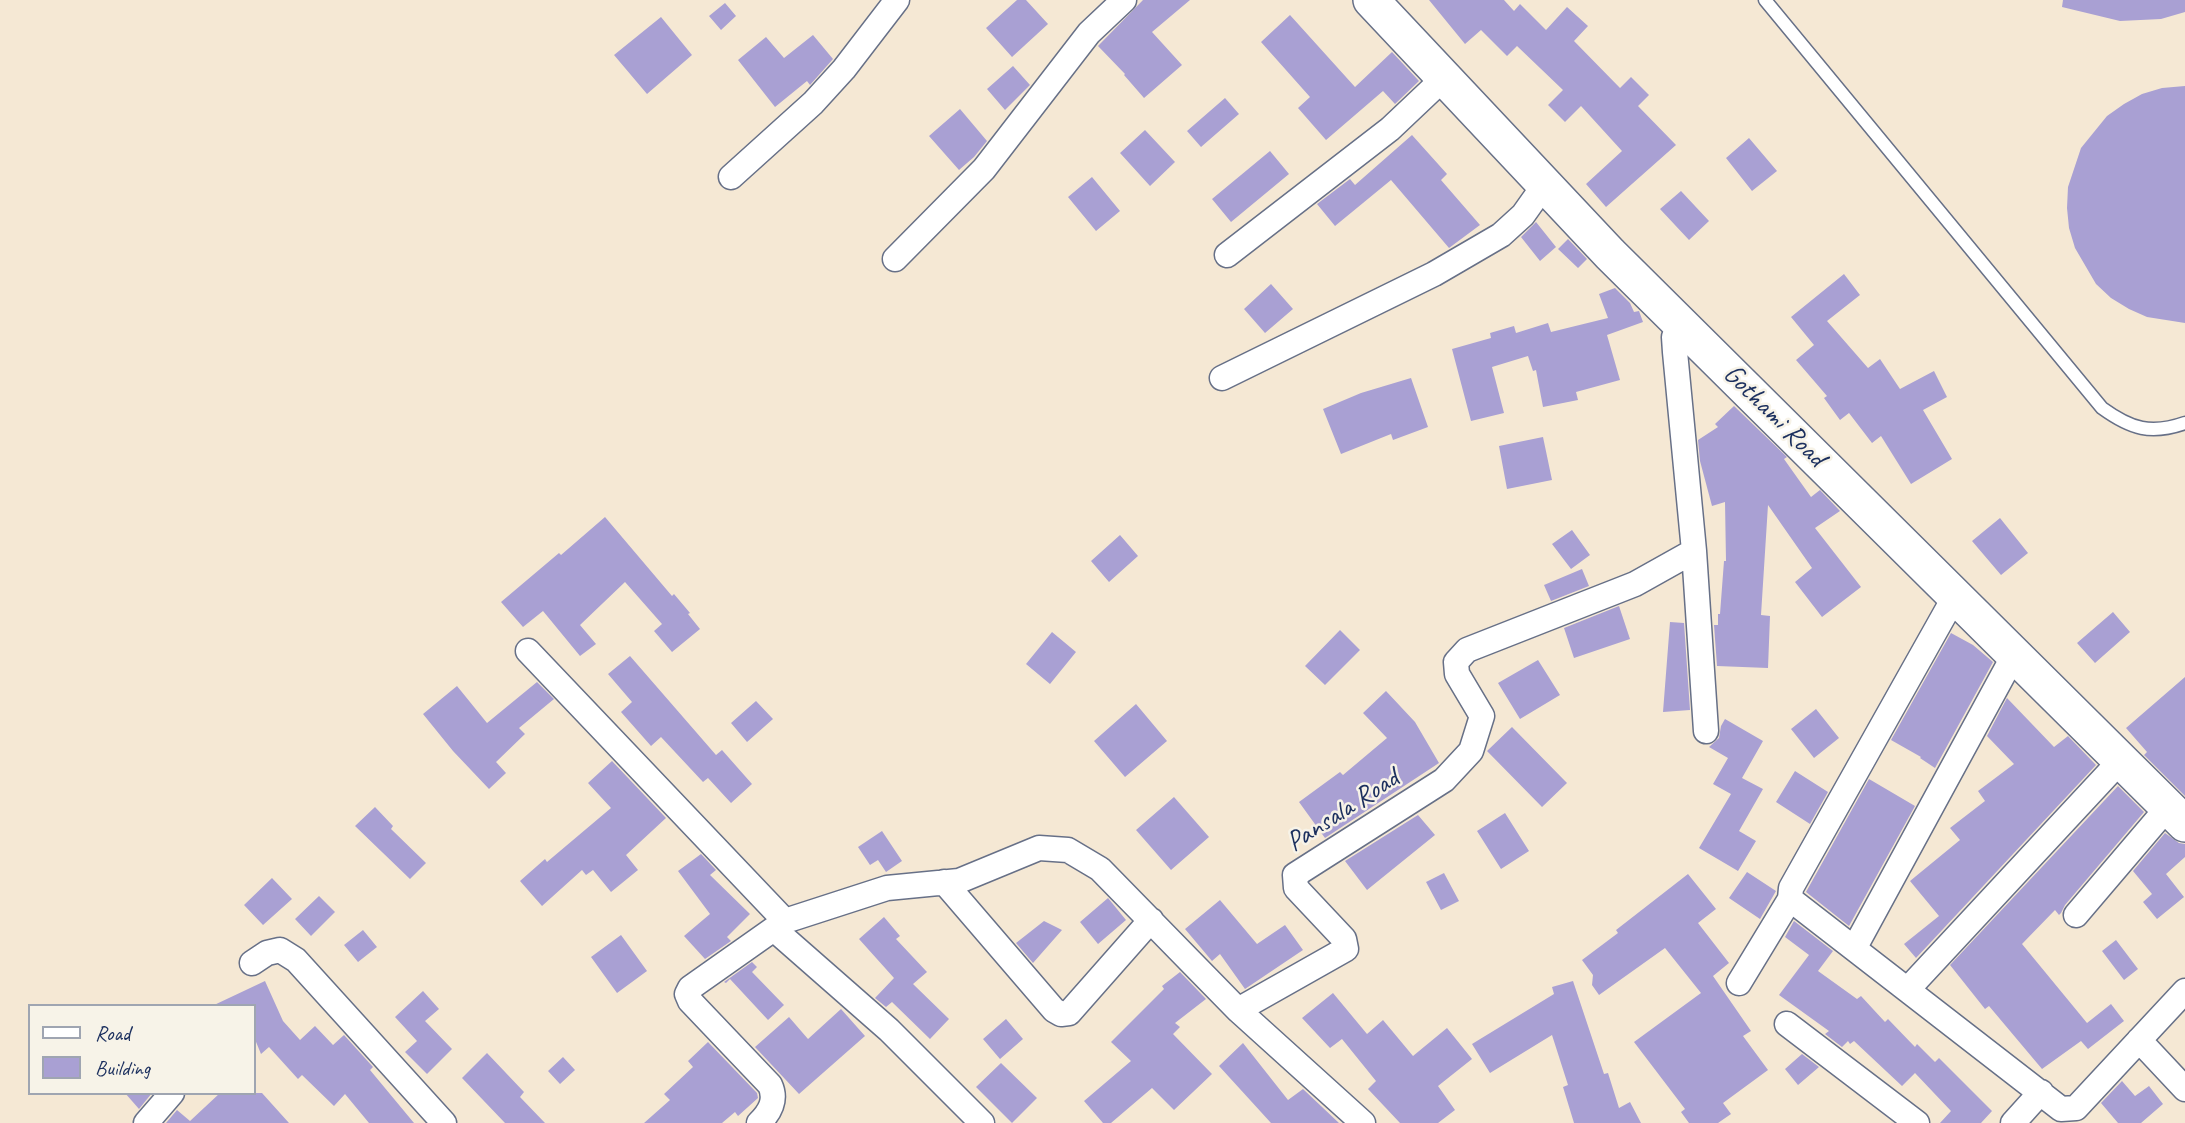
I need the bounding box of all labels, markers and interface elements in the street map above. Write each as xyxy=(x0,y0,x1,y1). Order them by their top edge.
street label: Gothami Road xyxy=(1716,358,1832,474)
street label: Pansala Road xyxy=(1280,762,1406,860)
legend xyxy=(28,1004,256,1095)
text: Road xyxy=(95,1020,130,1046)
text: Building xyxy=(95,1055,150,1081)

